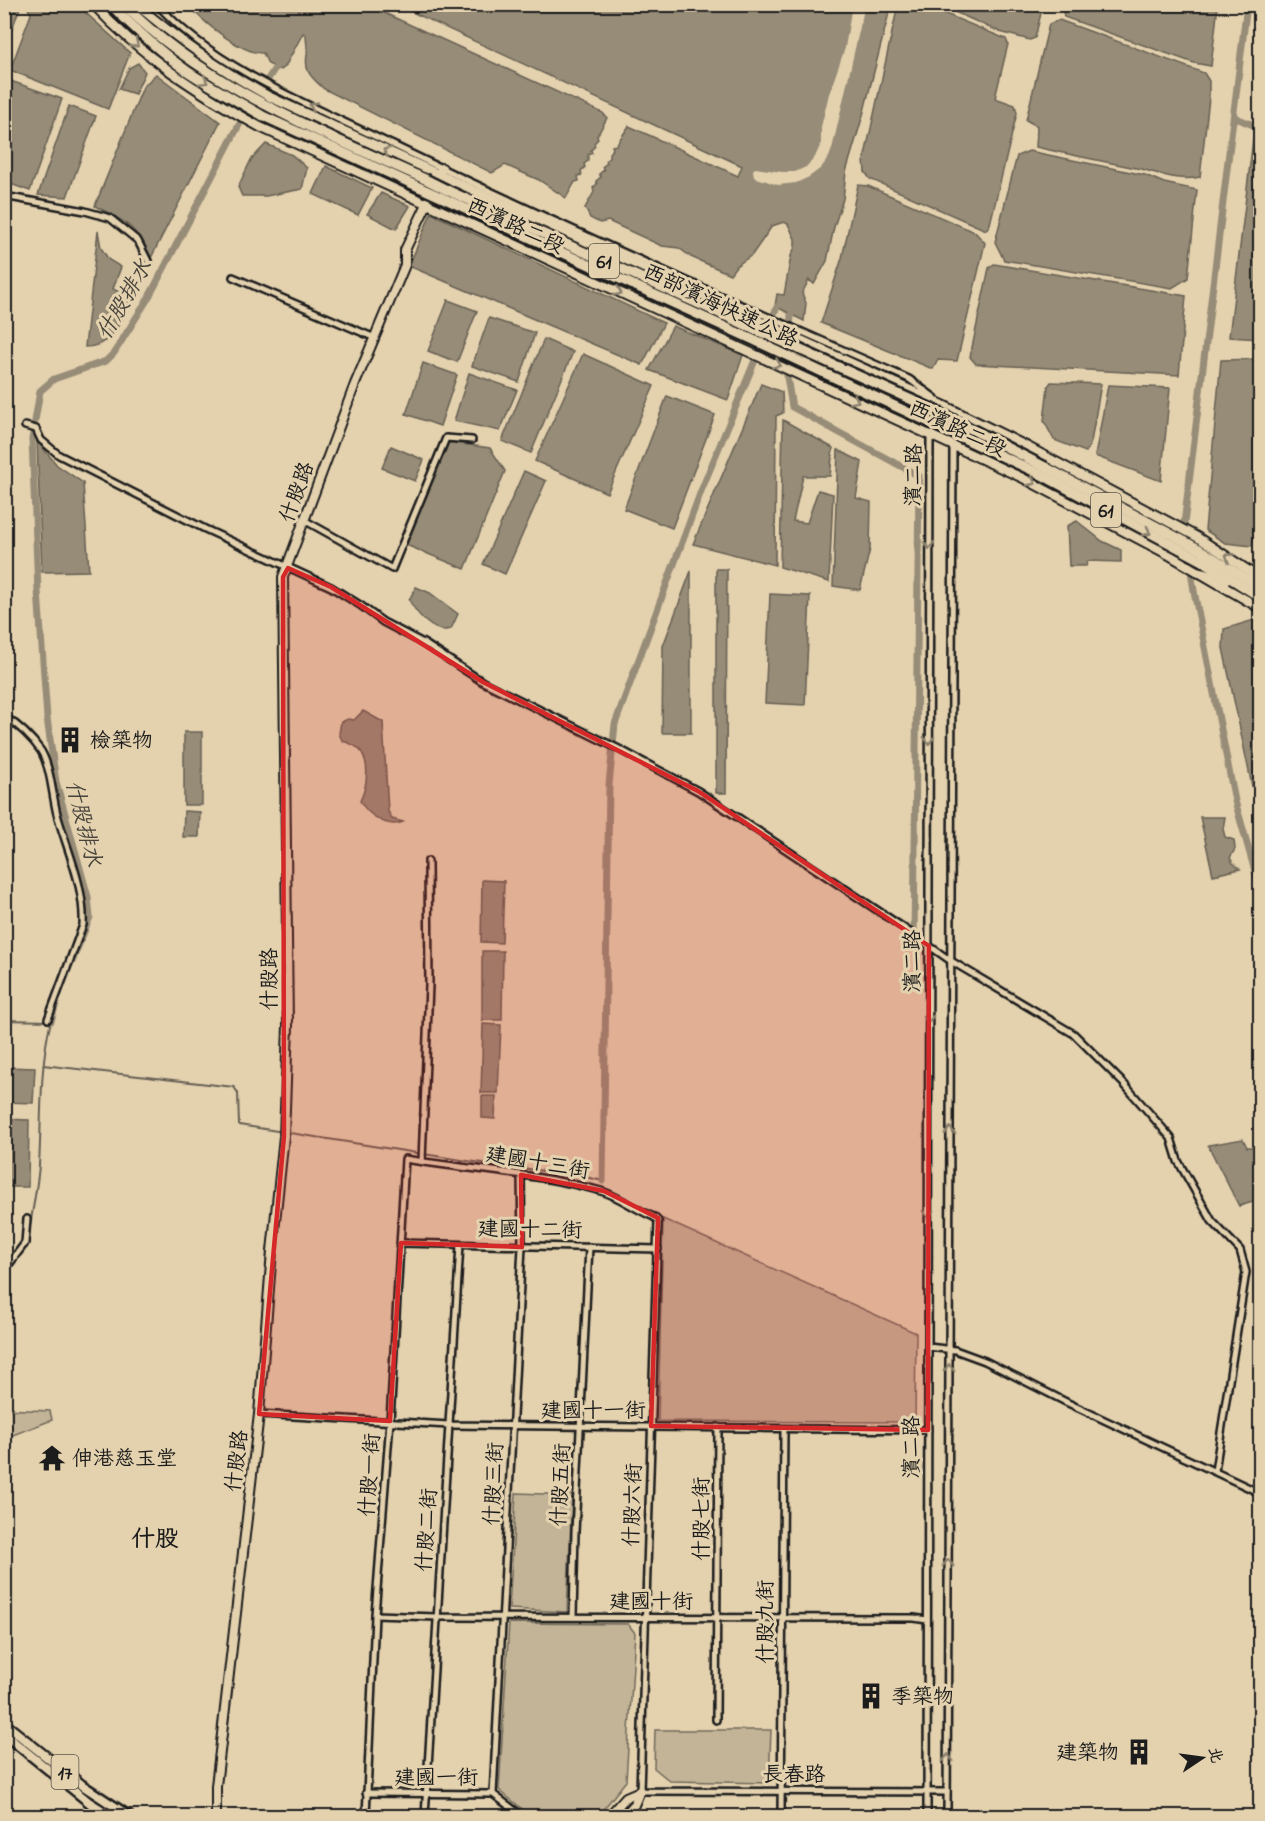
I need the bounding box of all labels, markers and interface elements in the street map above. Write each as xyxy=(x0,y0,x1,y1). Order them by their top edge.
one-way arrow xyxy=(128,37,139,48)
one-way arrow xyxy=(198,73,208,85)
one-way arrow xyxy=(309,102,320,114)
one-way arrow xyxy=(382,146,393,158)
street label: 西濱路二段 xyxy=(461,191,569,263)
road number: 61 xyxy=(589,244,619,278)
water label: 什股排水 xyxy=(90,254,162,347)
street label: 西部濱海快速公路 xyxy=(638,258,803,356)
one-way arrow xyxy=(612,284,623,296)
one-way arrow xyxy=(770,357,781,369)
one-way arrow xyxy=(848,392,859,404)
street label: 西濱路二段 xyxy=(903,394,1011,466)
street label: 濱二路 xyxy=(899,443,931,507)
street label: 什股路 xyxy=(273,458,323,527)
one-way arrow xyxy=(1025,475,1036,486)
road number: 61 xyxy=(1091,493,1121,527)
one-way arrow xyxy=(1141,525,1151,536)
one-way arrow xyxy=(923,541,935,550)
one-way arrow xyxy=(1225,553,1235,565)
building icon: 檢築物 xyxy=(55,725,85,755)
place label: 檢築物 xyxy=(90,727,153,757)
one-way arrow xyxy=(923,736,935,745)
water label: 什股排水 xyxy=(56,777,108,871)
street label: 濱二路 xyxy=(899,930,929,993)
street label: 什股路 xyxy=(256,948,286,1011)
one-way arrow xyxy=(922,1015,934,1024)
one-way arrow xyxy=(944,1127,956,1136)
street label: 建國十三街 xyxy=(483,1140,592,1188)
one-way arrow xyxy=(922,1210,934,1219)
street label: 建國十二街 xyxy=(477,1215,583,1247)
one-way arrow xyxy=(943,1364,955,1373)
street label: 建國十一街 xyxy=(541,1397,646,1427)
street label: 濱二路 xyxy=(898,1416,928,1479)
street label: 什股路 xyxy=(219,1428,257,1494)
street label: 什股一街 xyxy=(353,1432,389,1518)
street label: 什股三街 xyxy=(478,1441,512,1527)
street label: 什股五街 xyxy=(545,1442,579,1528)
temple icon: 伸港慈玉堂 xyxy=(37,1443,67,1473)
place label: 伸港慈玉堂 xyxy=(72,1445,177,1475)
street label: 什股六街 xyxy=(618,1463,650,1548)
street label: 什股七街 xyxy=(688,1477,718,1561)
street label: 什股二街 xyxy=(410,1487,446,1573)
district label: 什股 xyxy=(131,1523,179,1558)
one-way arrow xyxy=(942,1559,954,1568)
street label: 什股九街 xyxy=(752,1580,782,1664)
street label: 建國十街 xyxy=(609,1588,693,1618)
building icon: 季築物 xyxy=(856,1681,886,1711)
place label: 季築物 xyxy=(891,1683,954,1713)
north arrow xyxy=(1172,1728,1232,1788)
building icon: 建築物 xyxy=(1124,1737,1154,1767)
place label: 建築物 xyxy=(1056,1739,1119,1769)
text: 北 xyxy=(1201,1745,1228,1766)
one-way arrow xyxy=(942,1754,954,1763)
road number: 17 xyxy=(52,1755,78,1789)
street label: 長春路 xyxy=(763,1761,826,1791)
street label: 建國一街 xyxy=(394,1764,478,1794)

